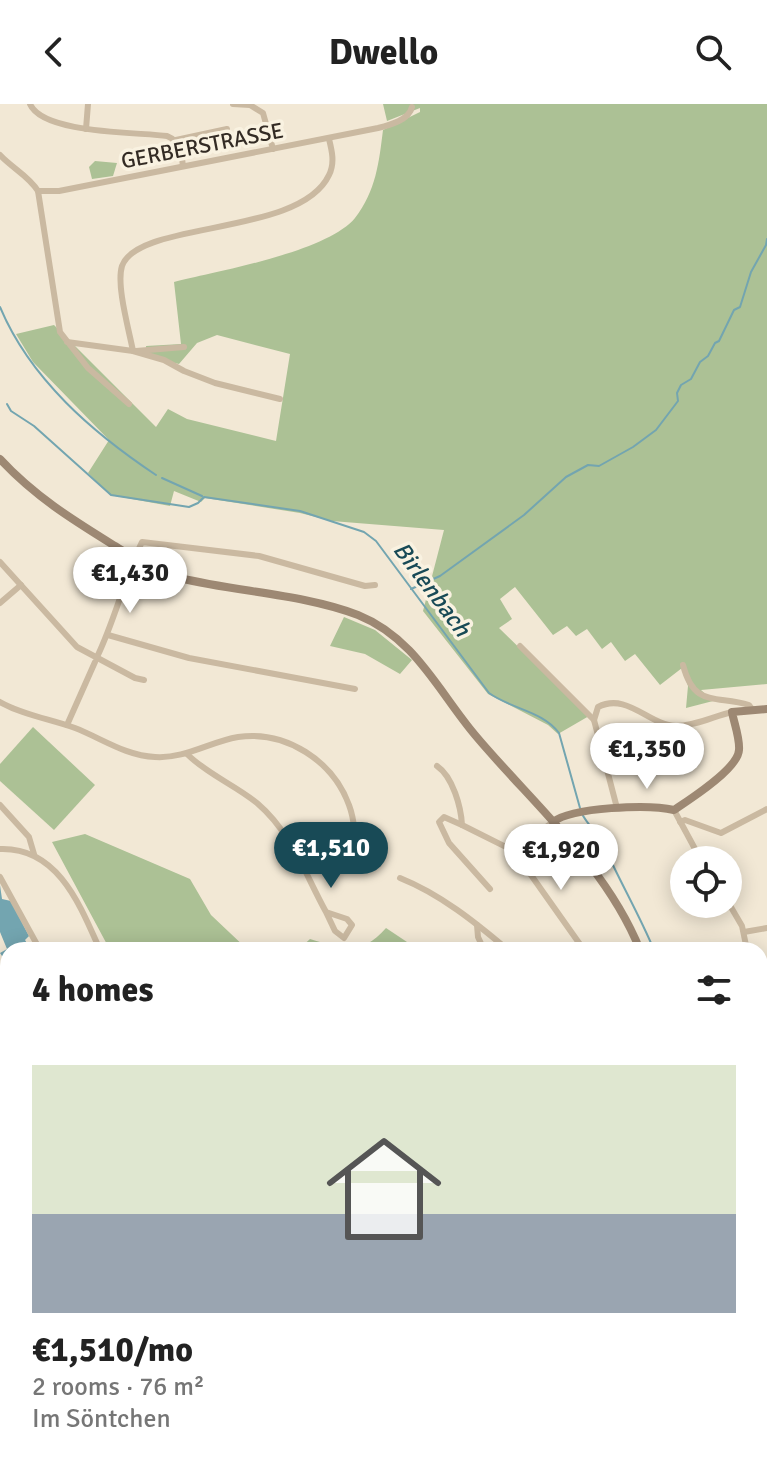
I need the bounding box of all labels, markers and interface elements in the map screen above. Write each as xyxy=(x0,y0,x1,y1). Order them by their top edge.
icon: back xyxy=(32,30,76,74)
text: Dwello xyxy=(329,30,438,75)
icon: search xyxy=(691,30,735,74)
street label: GERBERSTRASSE xyxy=(119,117,286,174)
water label: Birlenbach xyxy=(387,536,478,643)
pin: €1,430 xyxy=(65,547,195,615)
text: €1,430 xyxy=(91,557,169,589)
pin: €1,350 xyxy=(582,723,712,791)
text: €1,350 xyxy=(608,733,686,765)
pin: €1,510 xyxy=(266,822,396,890)
pin: €1,920 xyxy=(496,824,626,892)
text: €1,510 xyxy=(292,832,370,864)
text: €1,920 xyxy=(522,834,600,866)
map controls xyxy=(670,846,742,918)
button: locate xyxy=(670,846,742,918)
icon: filters xyxy=(692,968,736,1012)
text: 4 homes xyxy=(32,969,153,1011)
icon: home xyxy=(312,1117,456,1261)
text: €1,510/mo xyxy=(32,1329,193,1371)
text: 2 rooms · 76 m² xyxy=(32,1371,205,1403)
text: Im Söntchen xyxy=(32,1403,171,1435)

